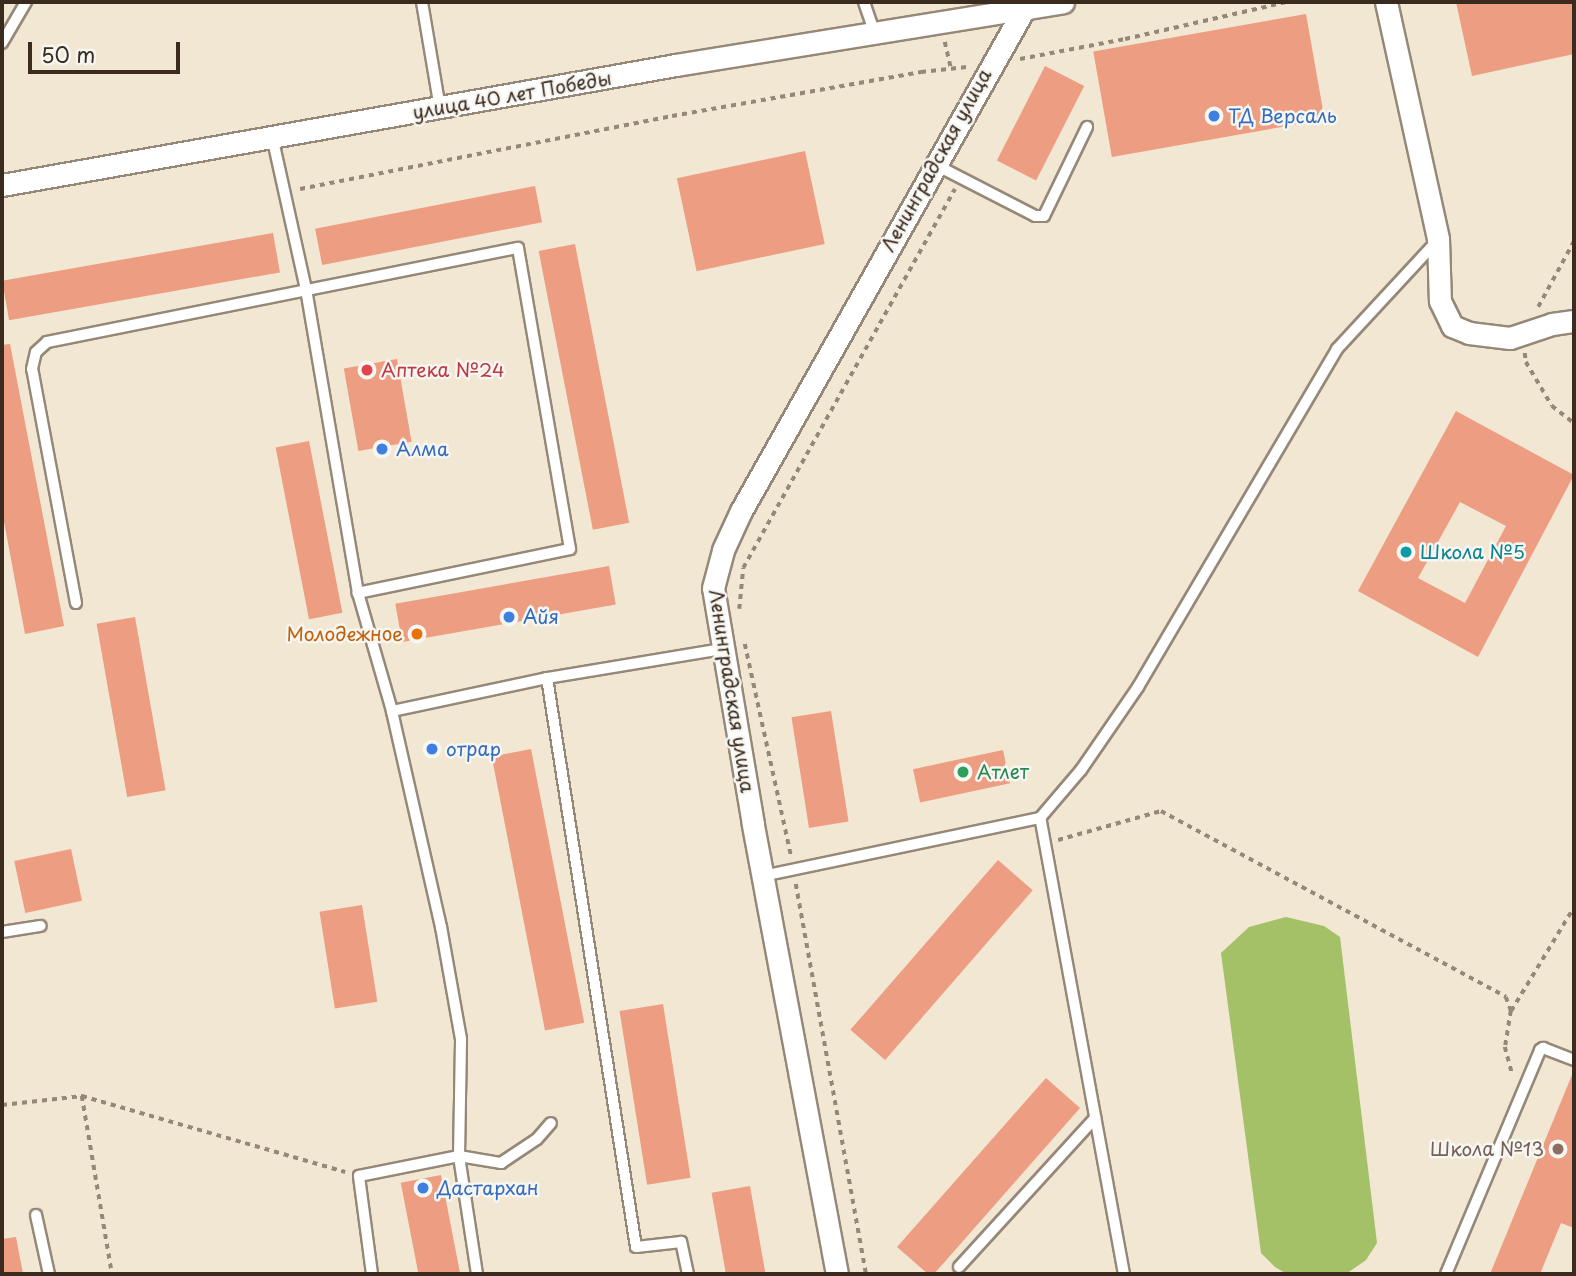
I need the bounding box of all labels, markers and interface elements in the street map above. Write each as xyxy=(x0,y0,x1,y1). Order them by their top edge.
scale bar xyxy=(32,28,184,72)
text: 50 m xyxy=(41,38,95,70)
street label: Ленинградская улица xyxy=(876,64,996,256)
street label: улица 40 лет Победы xyxy=(410,66,614,124)
place label: ТД Версаль xyxy=(1228,105,1337,127)
marker: ТД Версаль xyxy=(1206,108,1222,124)
place label: Аптека №24 xyxy=(381,359,504,381)
marker: Аптека №24 xyxy=(359,362,375,378)
place label: Алма xyxy=(396,438,449,460)
marker: Алма xyxy=(374,441,390,457)
place label: Школа №5 xyxy=(1420,541,1526,563)
marker: Школа №5 xyxy=(1398,544,1414,560)
street label: Ленинградская улица xyxy=(705,587,759,795)
place label: Айя xyxy=(523,606,559,628)
marker: Айя xyxy=(501,609,517,625)
place label: Молодежное xyxy=(286,623,403,645)
marker: Молодежное xyxy=(409,626,425,642)
place label: отрар xyxy=(446,738,501,760)
marker: отрар xyxy=(424,741,440,757)
place label: Атлет xyxy=(977,761,1029,783)
marker: Атлет xyxy=(955,764,971,780)
place label: Школа №13 xyxy=(1429,1138,1544,1160)
marker: Школа №13 xyxy=(1550,1141,1566,1157)
place label: Дастархан xyxy=(437,1177,539,1199)
marker: Дастархан xyxy=(415,1180,431,1196)

